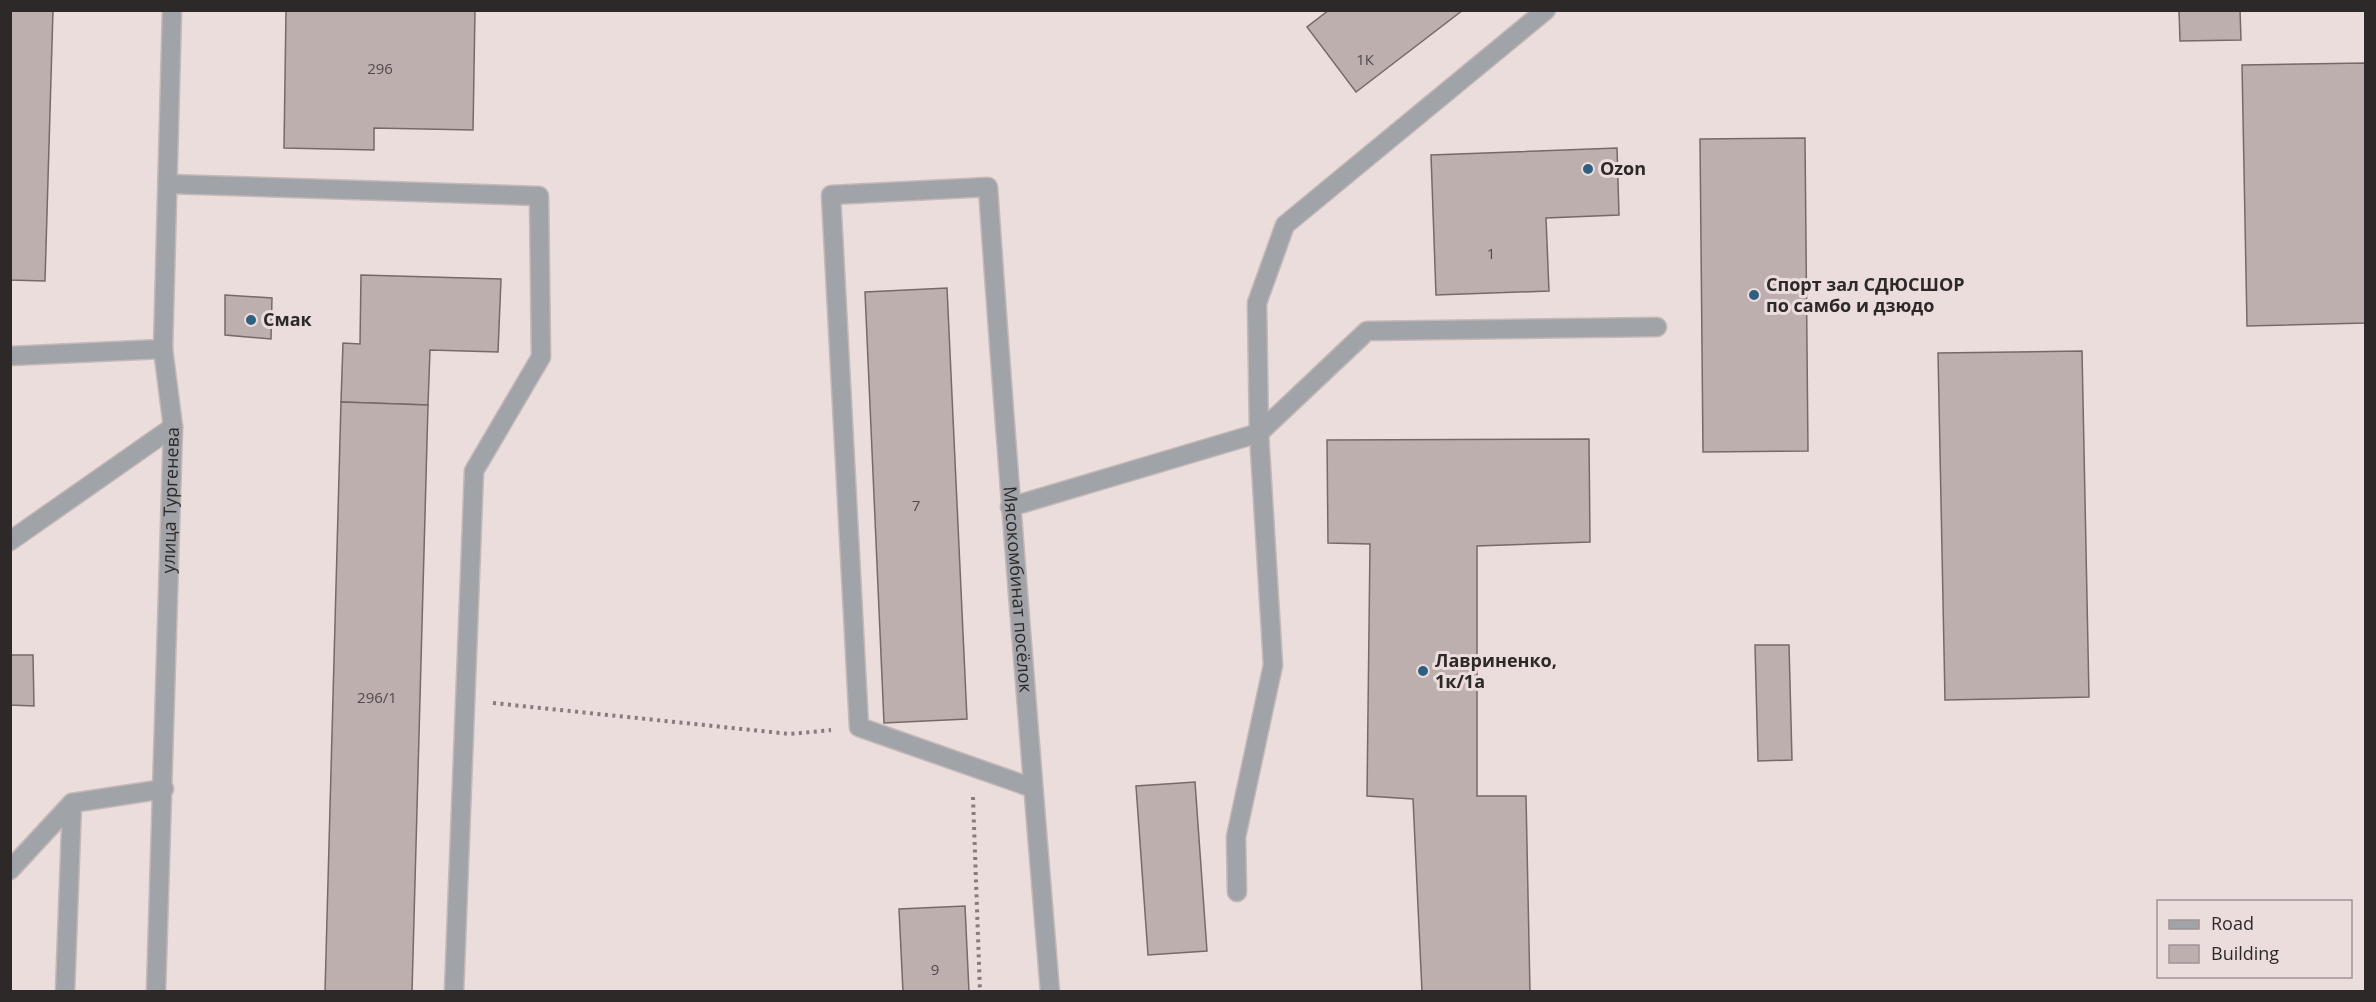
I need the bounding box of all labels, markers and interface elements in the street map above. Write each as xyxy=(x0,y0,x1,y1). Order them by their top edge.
house number: 1К xyxy=(1356,49,1375,69)
house number: 296 xyxy=(367,58,393,78)
place label: Ozon xyxy=(1600,156,1646,180)
marker: Ozon xyxy=(1581,162,1595,176)
house number: 1 xyxy=(1487,243,1495,263)
place label: Спорт зал СДЮСШОР по самбо и дзюдо xyxy=(1766,272,1965,317)
marker: Спорт зал СДЮСШОР по самбо и дзюдо xyxy=(1747,288,1761,302)
place label: Смак xyxy=(263,307,313,331)
marker: Смак xyxy=(244,313,258,327)
street label: улица Тургенева xyxy=(156,427,184,574)
street label: Мясокомбинат посёлок xyxy=(999,485,1039,694)
house number: 7 xyxy=(912,495,920,515)
place label: Лавриненко, 1к/1а xyxy=(1435,648,1557,693)
marker: Лавриненко, 1к/1а xyxy=(1416,664,1430,678)
house number: 296/1 xyxy=(357,687,397,707)
legend xyxy=(2157,900,2352,978)
text: Road xyxy=(2211,911,2254,935)
text: Building xyxy=(2211,941,2279,965)
house number: 9 xyxy=(931,959,939,979)

